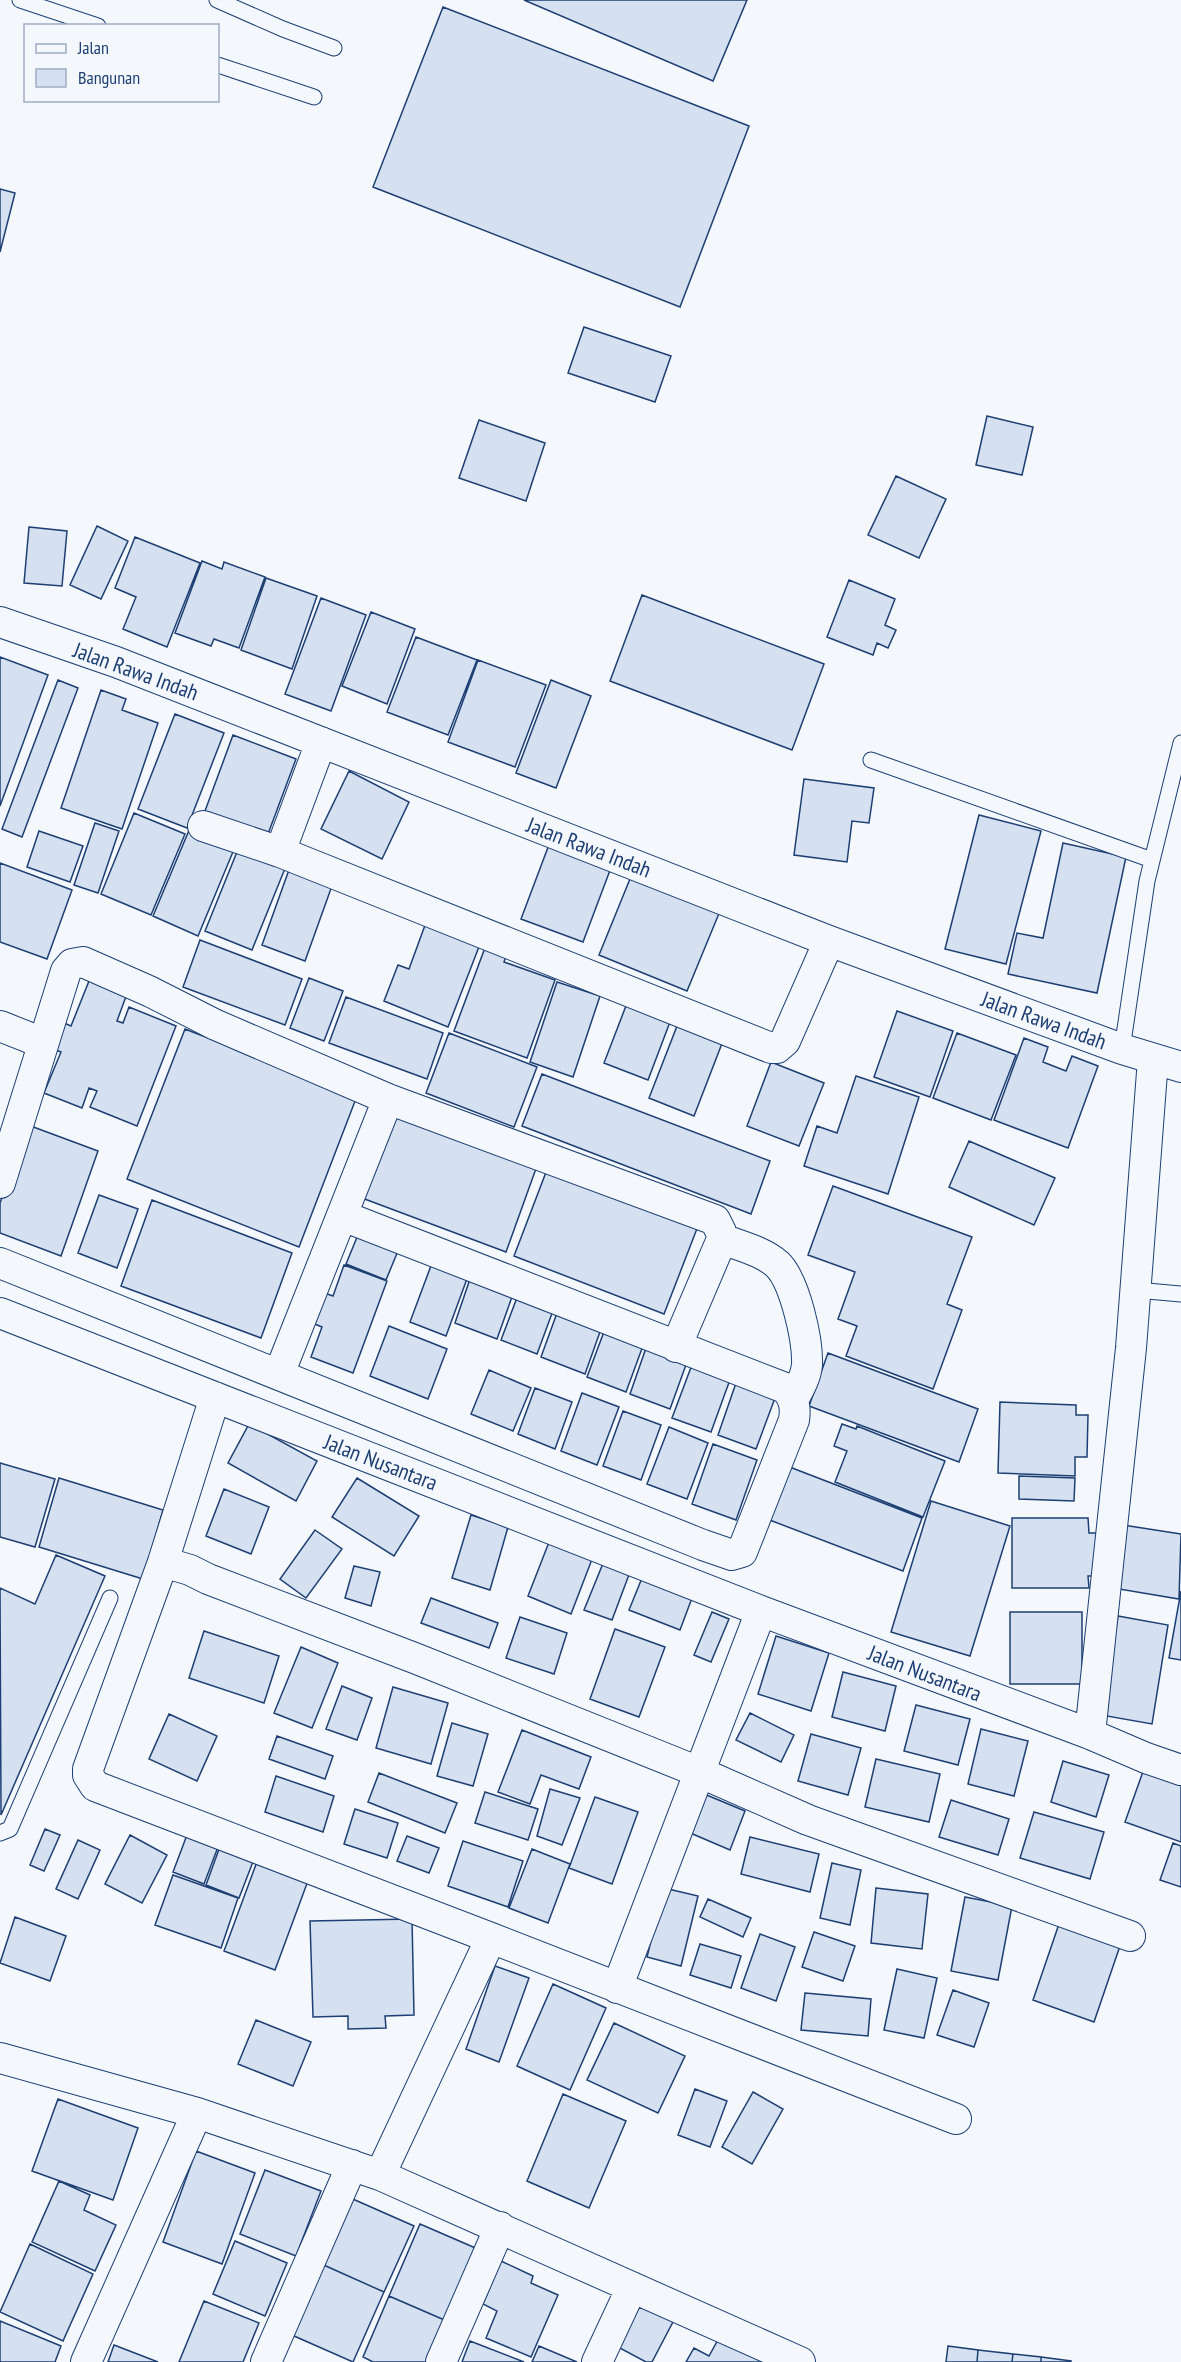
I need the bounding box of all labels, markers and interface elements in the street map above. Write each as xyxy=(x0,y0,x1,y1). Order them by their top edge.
legend xyxy=(24,24,219,102)
text: Jalan xyxy=(77,36,109,59)
text: Bangunan xyxy=(78,66,140,89)
street label: Jalan Rawa Indah xyxy=(69,635,202,707)
street label: Jalan Rawa Indah xyxy=(522,810,655,884)
street label: Jalan Rawa Indah xyxy=(977,984,1110,1056)
street label: Jalan Nusantara xyxy=(319,1427,442,1496)
street label: Jalan Nusantara xyxy=(863,1638,986,1707)

